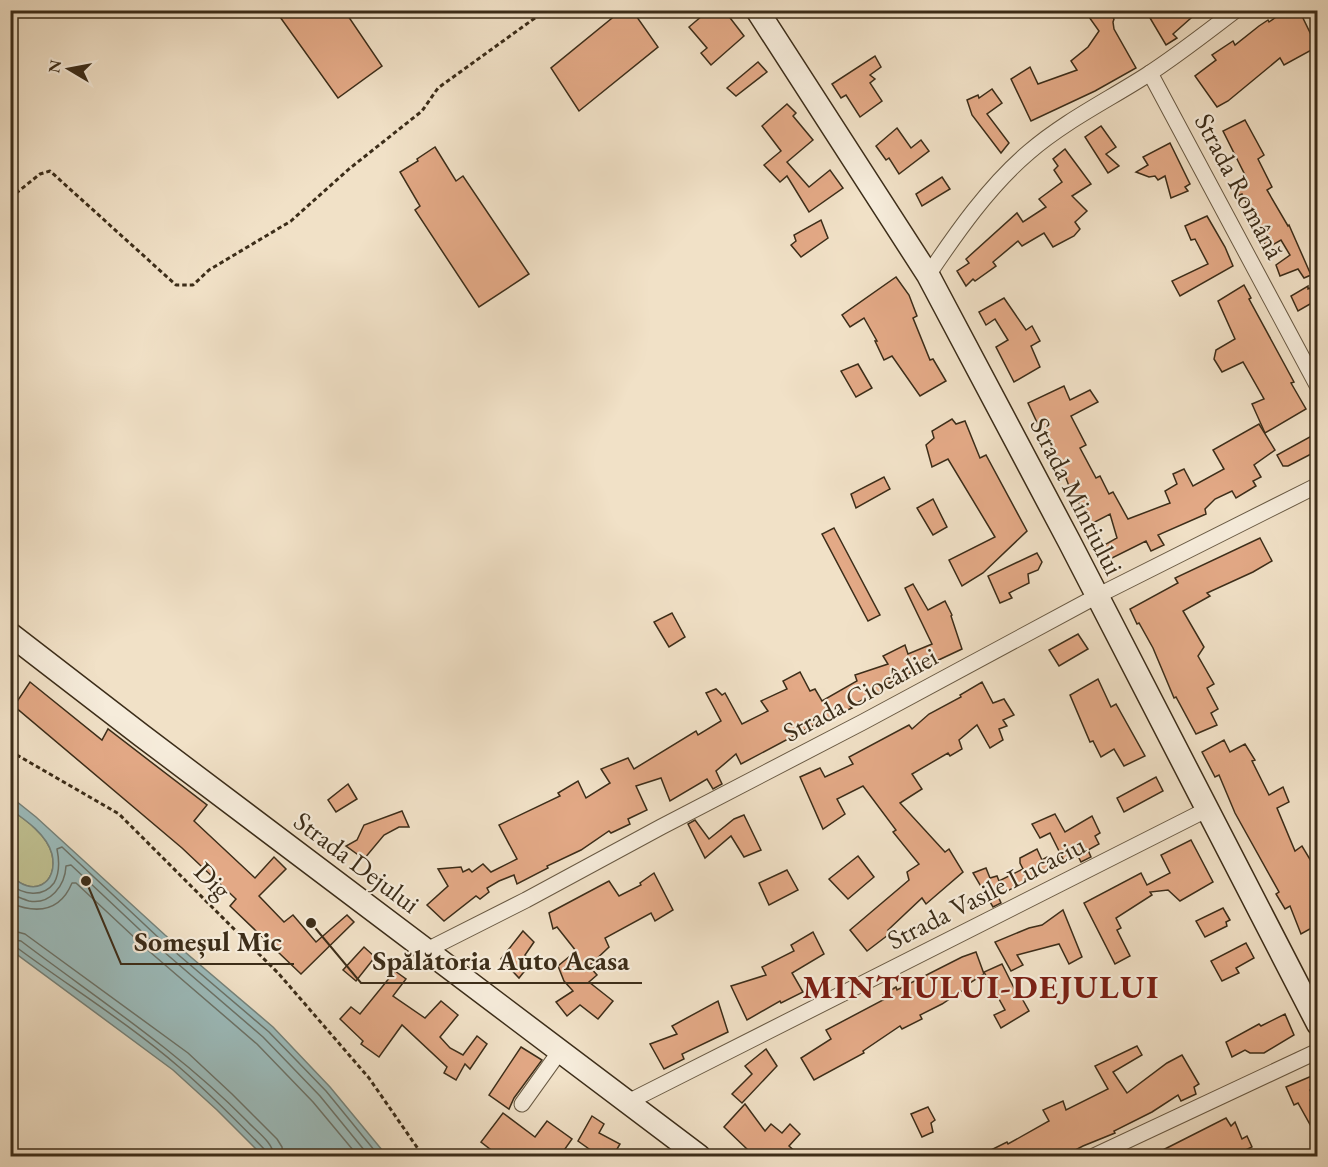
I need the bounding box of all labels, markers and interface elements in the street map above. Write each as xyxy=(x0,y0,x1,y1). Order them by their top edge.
north arrow xyxy=(39,39,99,99)
text: N xyxy=(43,58,66,75)
street label: Strada Română xyxy=(1187,107,1293,265)
street label: Strada Mintiului xyxy=(1022,411,1132,581)
street label: Strada Ciocârliei xyxy=(777,638,944,749)
street label: Strada Dejului xyxy=(287,803,427,921)
street label: Strada Vasile Lucaciu xyxy=(881,827,1091,957)
street label: Dig xyxy=(187,854,239,906)
callout: Someșul Mic xyxy=(121,918,294,964)
text: Someșul Mic xyxy=(134,923,282,959)
callout: Spălătoria Auto Acasa xyxy=(361,937,642,983)
text: Spălătoria Auto Acasa xyxy=(373,942,630,978)
district label: MINTIULUI-DEJULUI xyxy=(802,965,1160,1008)

